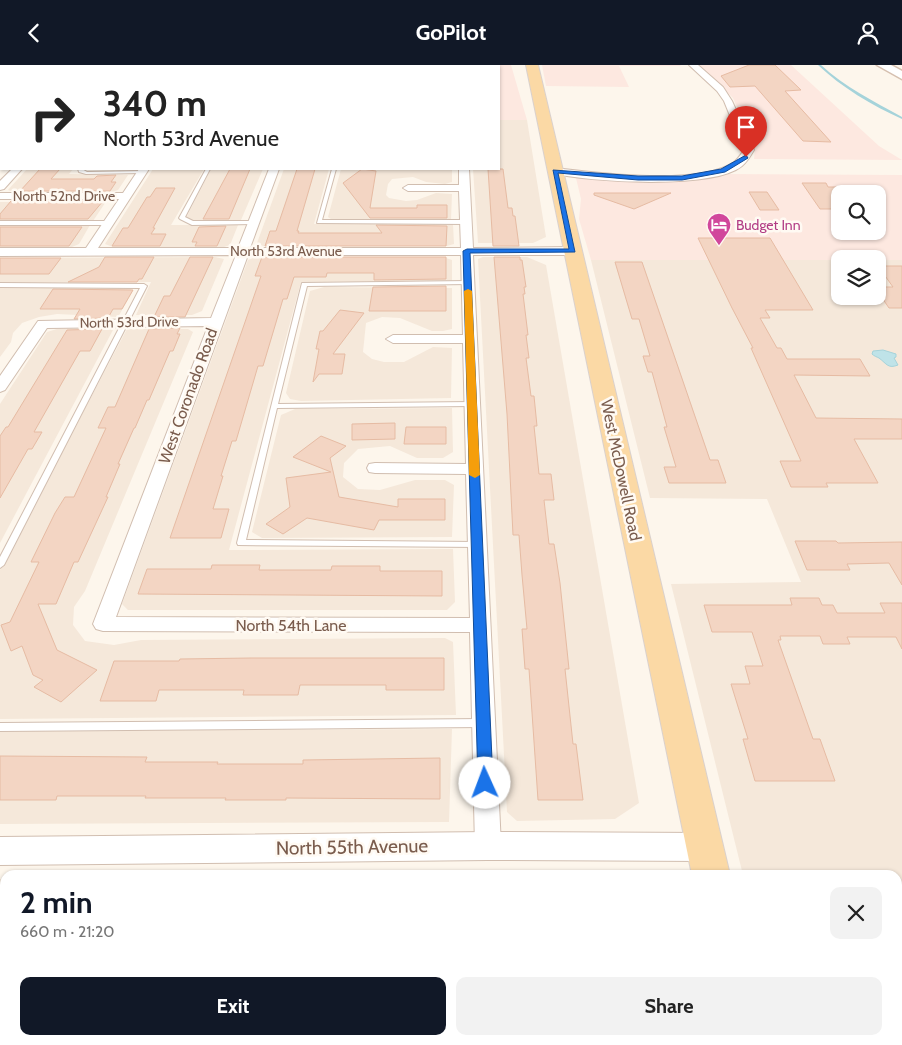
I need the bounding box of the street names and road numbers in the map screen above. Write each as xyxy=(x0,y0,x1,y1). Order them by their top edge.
street label: North 52nd Drive xyxy=(13,187,115,205)
street label: North 53rd Avenue xyxy=(230,242,342,260)
street label: North 53rd Drive xyxy=(79,312,179,332)
street label: West Coronado Road xyxy=(155,326,221,466)
street label: West McDowell Road xyxy=(597,398,645,542)
street label: North 54th Lane xyxy=(236,616,346,635)
street label: North 55th Avenue xyxy=(276,834,429,860)

